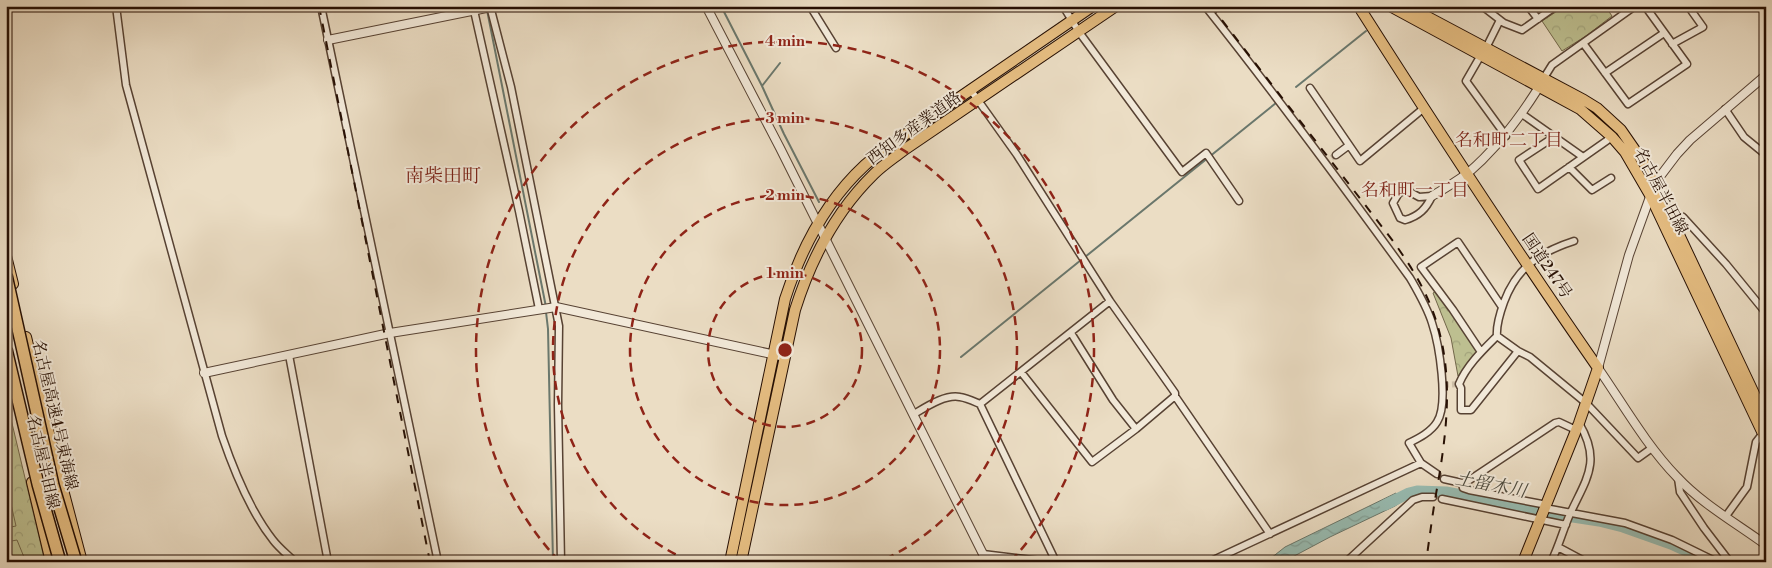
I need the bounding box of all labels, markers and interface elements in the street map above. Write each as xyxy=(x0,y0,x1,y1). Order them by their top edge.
text: 4 min xyxy=(765,32,806,51)
street label: 西知多産業道路 xyxy=(863,87,965,169)
text: 3 min xyxy=(765,109,805,128)
district label: 名和町二丁目 xyxy=(1455,129,1563,152)
street label: 名古屋半田線 xyxy=(1630,144,1692,238)
district label: 南柴田町 xyxy=(405,164,481,188)
district label: 名和町一丁目 xyxy=(1361,179,1469,202)
text: 2 min xyxy=(765,186,805,205)
street label: 国道247号 xyxy=(1518,230,1576,302)
text: 1 min xyxy=(766,264,804,283)
street label: 名古屋高速4号東海線 xyxy=(28,338,82,492)
centre of rings xyxy=(776,341,794,359)
street label: 名古屋半田線 xyxy=(22,413,64,511)
water label: 土留木川 xyxy=(1453,467,1530,504)

